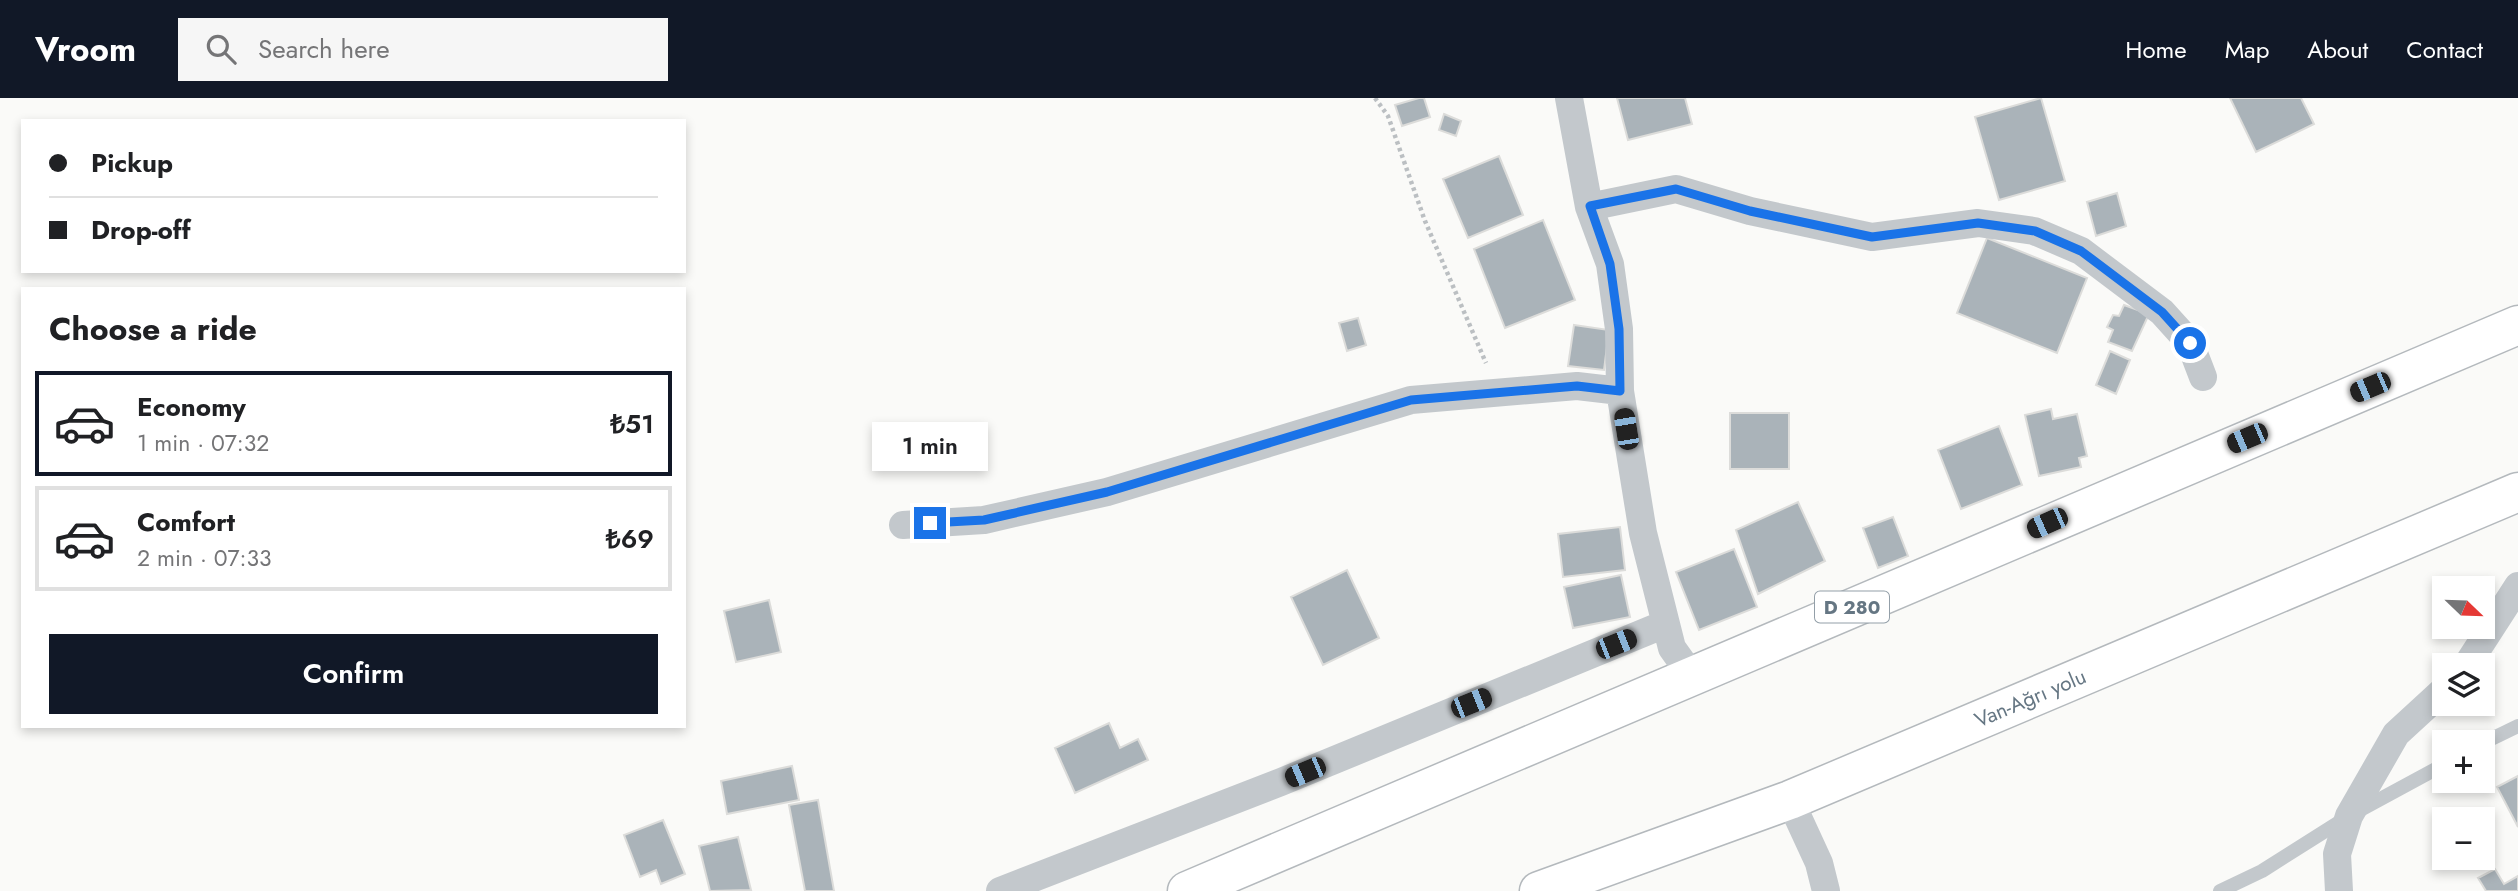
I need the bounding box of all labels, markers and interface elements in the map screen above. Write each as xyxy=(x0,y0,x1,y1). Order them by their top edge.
search box xyxy=(178,18,668,81)
text: Vroom xyxy=(35,26,136,73)
icon: search xyxy=(202,30,240,68)
text: Search here xyxy=(258,30,390,68)
text: Home xyxy=(2125,32,2187,67)
text: Map xyxy=(2225,32,2269,67)
text: About xyxy=(2307,32,2368,67)
text: Contact xyxy=(2406,32,2483,67)
text: Pickup xyxy=(91,144,173,182)
text: Drop-off xyxy=(91,211,191,249)
text: Choose a ride xyxy=(49,306,257,352)
route start xyxy=(2174,327,2206,359)
car xyxy=(2347,369,2394,405)
text: Economy xyxy=(137,388,246,426)
icon: car xyxy=(53,392,116,455)
text: ₺51 xyxy=(610,405,654,443)
car xyxy=(1613,407,1640,451)
car xyxy=(2224,420,2271,456)
callout: 1 min xyxy=(872,422,988,470)
text: 1 min · 07:32 xyxy=(137,426,269,460)
text: 1 min xyxy=(902,429,958,463)
text: Comfort xyxy=(137,503,235,541)
car xyxy=(2024,505,2071,541)
icon: car xyxy=(53,507,116,570)
route end xyxy=(914,507,946,539)
text: ₺69 xyxy=(606,520,654,558)
text: 2 min · 07:33 xyxy=(137,541,272,575)
north arrow xyxy=(2432,576,2496,639)
map controls xyxy=(2432,576,2495,870)
road number: D 280 xyxy=(1815,592,1889,622)
car xyxy=(1593,626,1640,662)
button: Confirm xyxy=(49,634,658,714)
button: layers xyxy=(2432,653,2495,716)
street label: Van-Ağrı yolu xyxy=(1970,661,2091,735)
car xyxy=(1448,685,1495,721)
button: + xyxy=(2432,730,2495,793)
car xyxy=(1282,754,1329,790)
button: − xyxy=(2432,807,2495,870)

